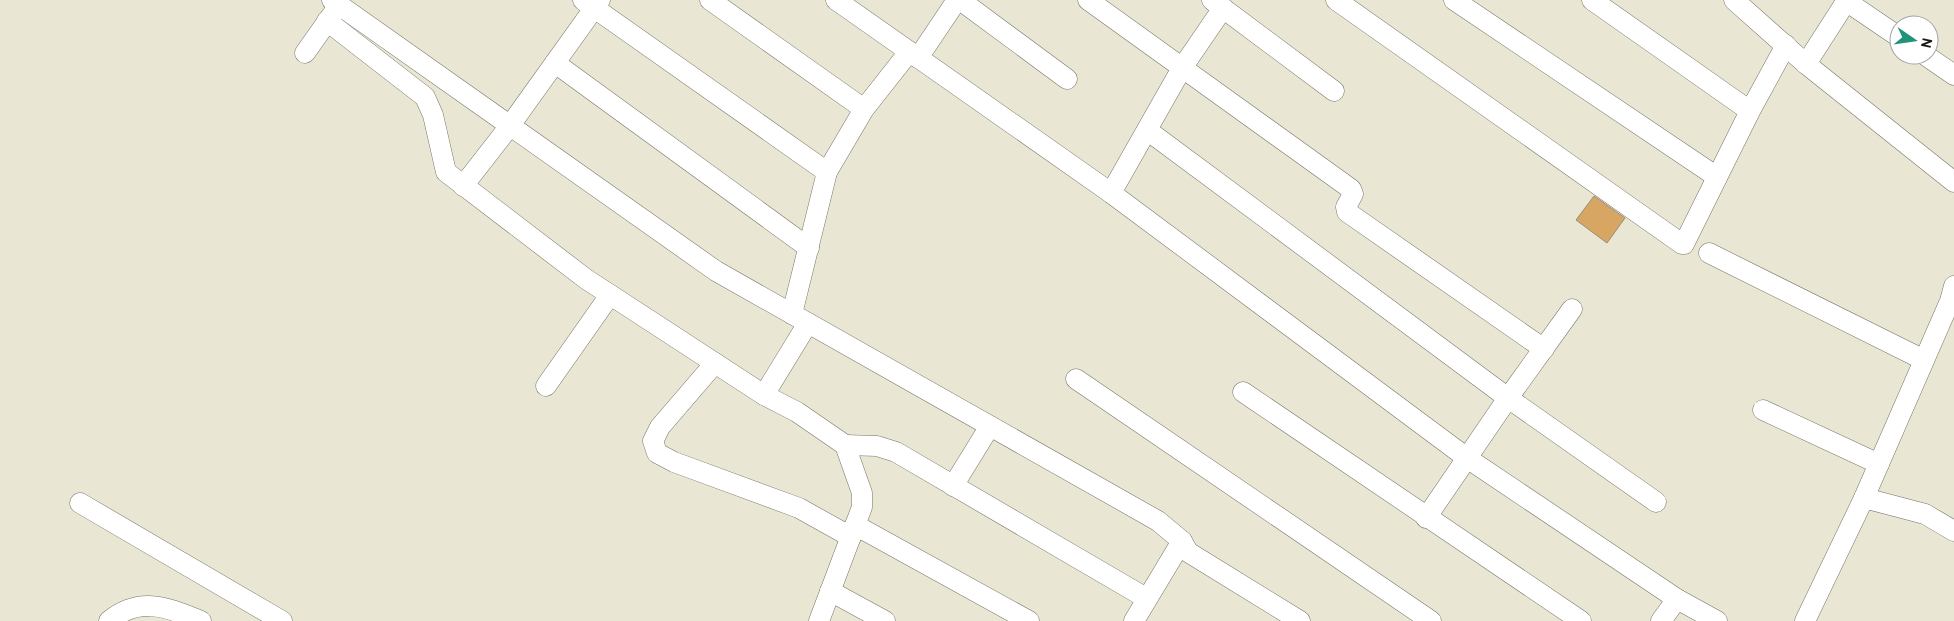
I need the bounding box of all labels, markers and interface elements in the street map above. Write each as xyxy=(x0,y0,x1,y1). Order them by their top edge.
north arrow xyxy=(1889,15,1939,65)
text: N xyxy=(1916,36,1935,49)

